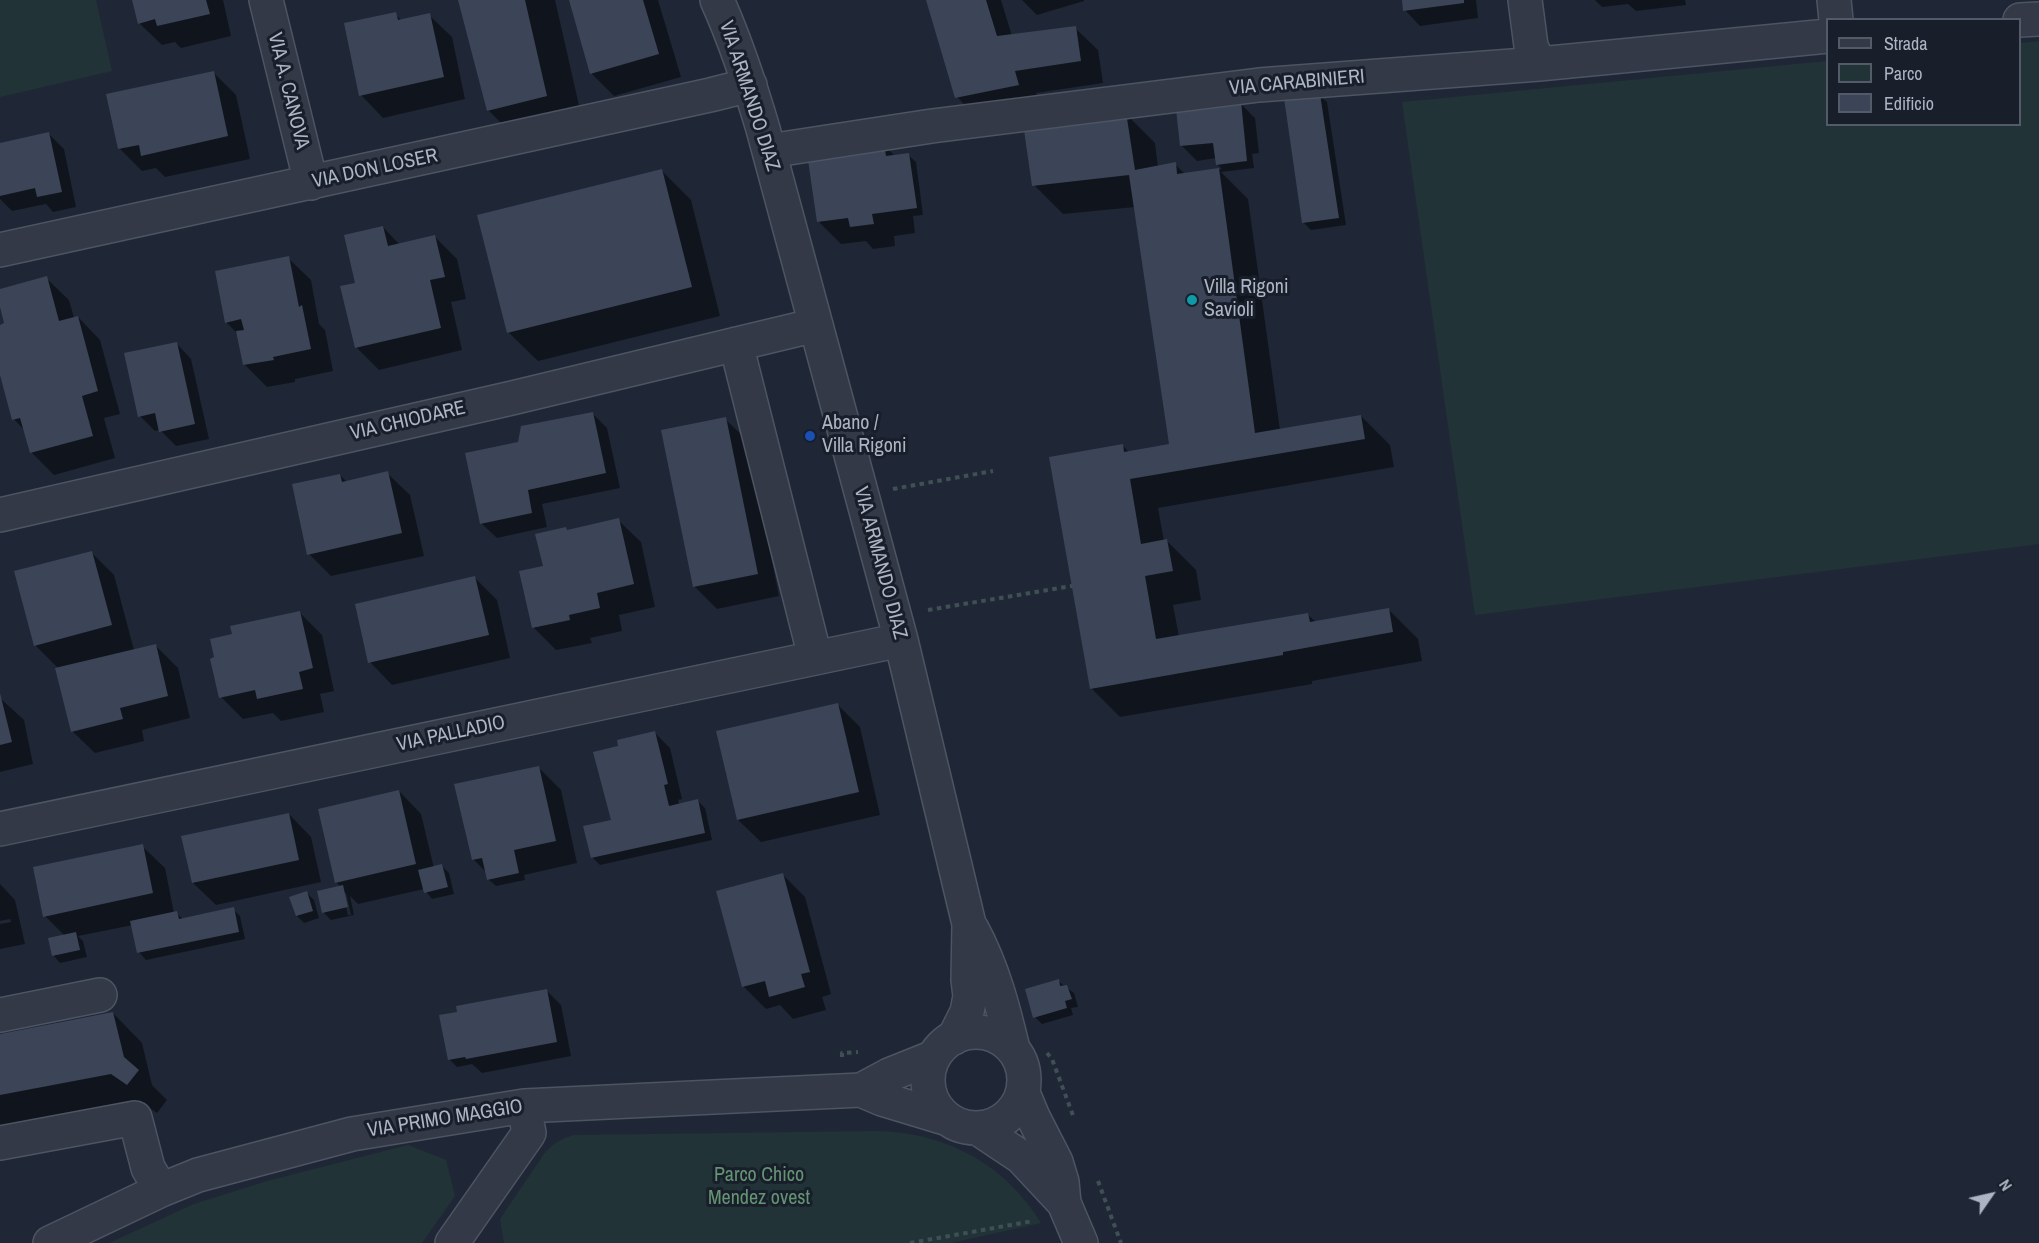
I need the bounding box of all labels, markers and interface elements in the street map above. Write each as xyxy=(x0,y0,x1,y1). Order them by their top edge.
street label: VIA ARMANDO DIAZ xyxy=(713,18,785,174)
legend xyxy=(1826,18,2021,126)
street label: VIA A. CANOVA xyxy=(262,30,314,152)
text: Strada xyxy=(1884,31,1928,56)
text: Parco xyxy=(1884,61,1923,86)
street label: VIA CARABINIERI xyxy=(1228,65,1366,101)
text: Edificio xyxy=(1884,91,1934,116)
street label: VIA DON LOSER xyxy=(310,144,440,194)
place label: Villa Rigoni Savioli xyxy=(1204,276,1288,323)
marker: Villa Rigoni Savioli xyxy=(1185,293,1199,307)
street label: VIA CHIODARE xyxy=(348,396,468,446)
place label: Abano / Villa Rigoni xyxy=(822,412,906,459)
marker: Abano / Villa Rigoni xyxy=(803,429,817,443)
street label: VIA ARMANDO DIAZ xyxy=(848,484,912,642)
street label: VIA PALLADIO xyxy=(395,711,507,757)
street label: VIA PRIMO MAGGIO xyxy=(366,1095,524,1143)
park label: Parco Chico Mendez ovest xyxy=(708,1164,810,1211)
north arrow xyxy=(1961,1165,2021,1225)
text: N xyxy=(1994,1175,2018,1195)

